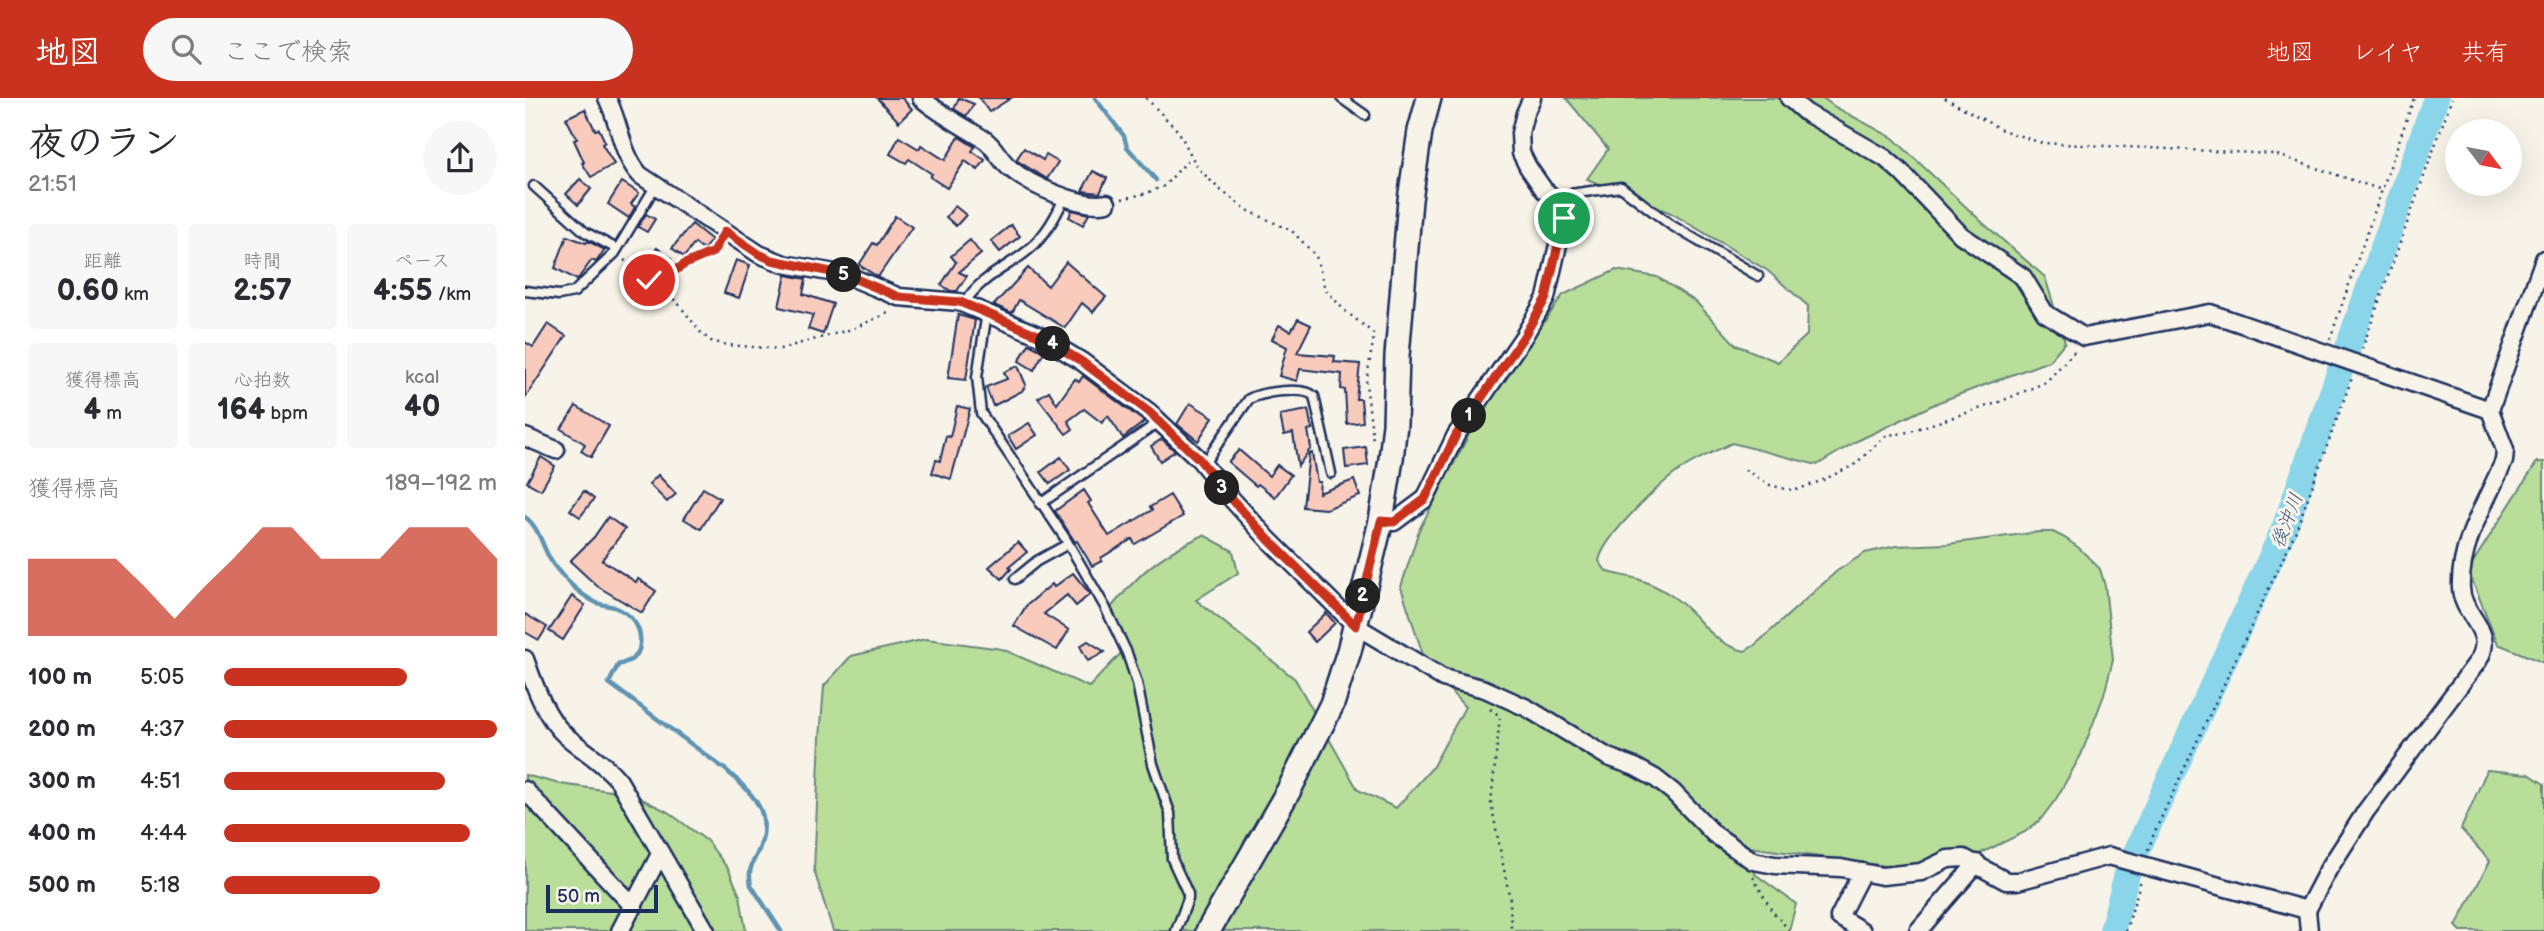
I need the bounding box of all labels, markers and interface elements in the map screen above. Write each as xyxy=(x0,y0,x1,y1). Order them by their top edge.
search box xyxy=(143,18,633,81)
icon: search xyxy=(167,30,205,68)
text: 地図 xyxy=(35,33,101,73)
text: ここで検索 xyxy=(223,37,353,68)
text: 地図 xyxy=(2266,38,2314,67)
text: レイヤ xyxy=(2352,38,2423,67)
text: 共有 xyxy=(2461,38,2509,67)
north arrow xyxy=(2445,119,2522,196)
map controls xyxy=(2445,119,2522,196)
text: 夜のラン xyxy=(28,121,180,166)
button: share xyxy=(423,121,497,195)
text: 21:51 xyxy=(28,170,77,198)
pin xyxy=(1534,188,1594,248)
icon: arrive xyxy=(1545,199,1583,237)
text: 距離 xyxy=(84,250,122,273)
text: 時間 xyxy=(243,250,282,273)
text: ペース xyxy=(394,250,450,273)
pin xyxy=(619,250,679,310)
pin: 5 xyxy=(827,258,861,292)
icon: check xyxy=(630,261,668,299)
text: 5 xyxy=(838,263,849,286)
text: 0.60 xyxy=(57,273,119,309)
text: 2:57 xyxy=(233,273,292,309)
text: 4:55 xyxy=(373,273,433,309)
text: km xyxy=(119,283,149,306)
text: /km xyxy=(433,283,471,306)
pin: 4 xyxy=(1035,327,1071,362)
text: 4 xyxy=(1047,332,1058,355)
text: kcal xyxy=(405,366,439,389)
text: 獲得標高 xyxy=(65,369,141,392)
text: 心拍数 xyxy=(234,369,291,392)
text: 40 xyxy=(404,389,440,425)
text: 4 xyxy=(84,392,101,428)
text: 164 xyxy=(217,392,265,428)
pin: 1 xyxy=(1451,398,1487,434)
text: m xyxy=(101,402,122,425)
text: bpm xyxy=(265,402,308,425)
text: 1 xyxy=(1465,404,1473,427)
text: 189–192 m xyxy=(385,469,497,497)
pin: 3 xyxy=(1205,470,1239,506)
text: 獲得標高 xyxy=(28,475,120,503)
text: 3 xyxy=(1216,476,1227,499)
water label: 後沖川 xyxy=(2266,490,2308,551)
pin: 2 xyxy=(1345,578,1381,614)
text: 2 xyxy=(1357,584,1368,607)
text: 100 m xyxy=(28,663,92,691)
text: 5:05 xyxy=(140,663,185,691)
text: 200 m xyxy=(28,715,96,743)
text: 4:37 xyxy=(140,715,184,743)
text: 300 m xyxy=(28,767,96,795)
text: 4:51 xyxy=(140,767,181,795)
text: 400 m xyxy=(28,819,96,847)
text: 4:44 xyxy=(140,819,187,847)
text: 500 m xyxy=(28,871,96,899)
text: 5:18 xyxy=(140,871,180,899)
scale bar xyxy=(546,882,658,914)
text: 50 m xyxy=(557,885,600,908)

